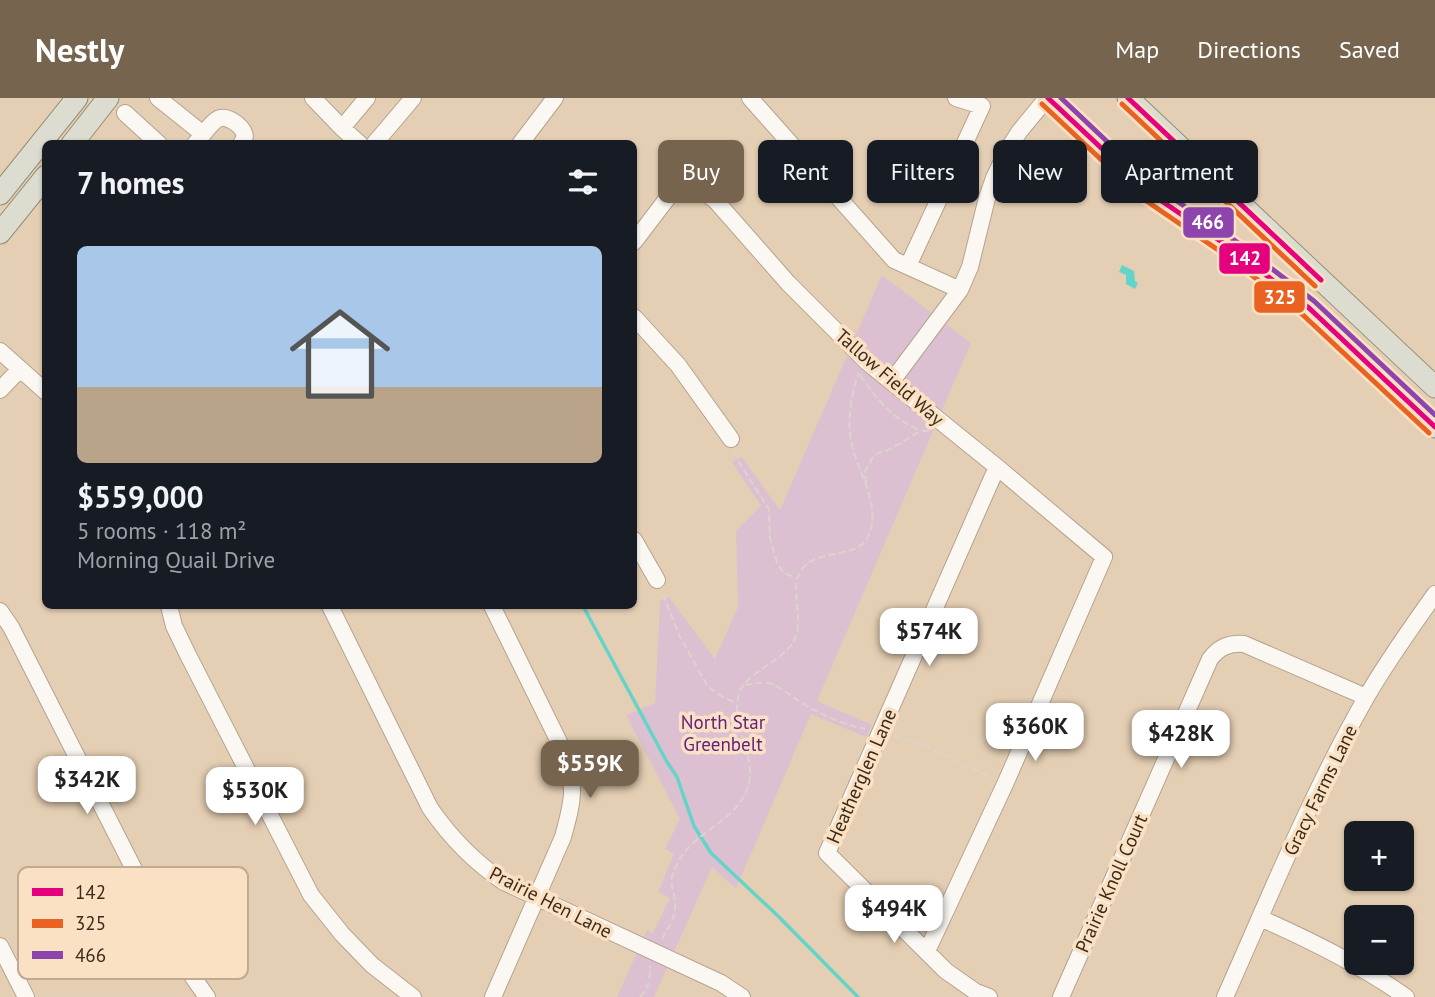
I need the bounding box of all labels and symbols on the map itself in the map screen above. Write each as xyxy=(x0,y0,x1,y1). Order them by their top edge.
line badge: 466 xyxy=(1182,206,1235,239)
text: 466 xyxy=(1192,210,1224,234)
line badge: 142 xyxy=(1218,242,1271,275)
text: 142 xyxy=(1229,246,1261,270)
line badge: 325 xyxy=(1253,280,1306,314)
text: 325 xyxy=(1264,285,1296,309)
street label: Tallow Field Way xyxy=(831,323,949,431)
pin: $574K xyxy=(880,608,978,668)
pin: $360K xyxy=(986,704,1084,763)
street label: Heatherglen Lane xyxy=(821,705,901,847)
park label: North Star Greenbelt xyxy=(681,710,766,756)
pin: $428K xyxy=(1132,710,1230,770)
street label: Gracy Farms Lane xyxy=(1278,721,1362,859)
pin: $559K xyxy=(541,740,639,800)
pin: $342K xyxy=(38,756,136,816)
pin: $530K xyxy=(206,768,304,827)
street label: Prairie Knoll Court xyxy=(1070,810,1153,956)
street label: Prairie Hen Lane xyxy=(486,861,616,943)
legend xyxy=(18,867,248,979)
text: 142 xyxy=(75,880,106,904)
pin: $494K xyxy=(845,886,943,945)
text: 325 xyxy=(75,911,106,935)
text: 466 xyxy=(75,943,106,967)

